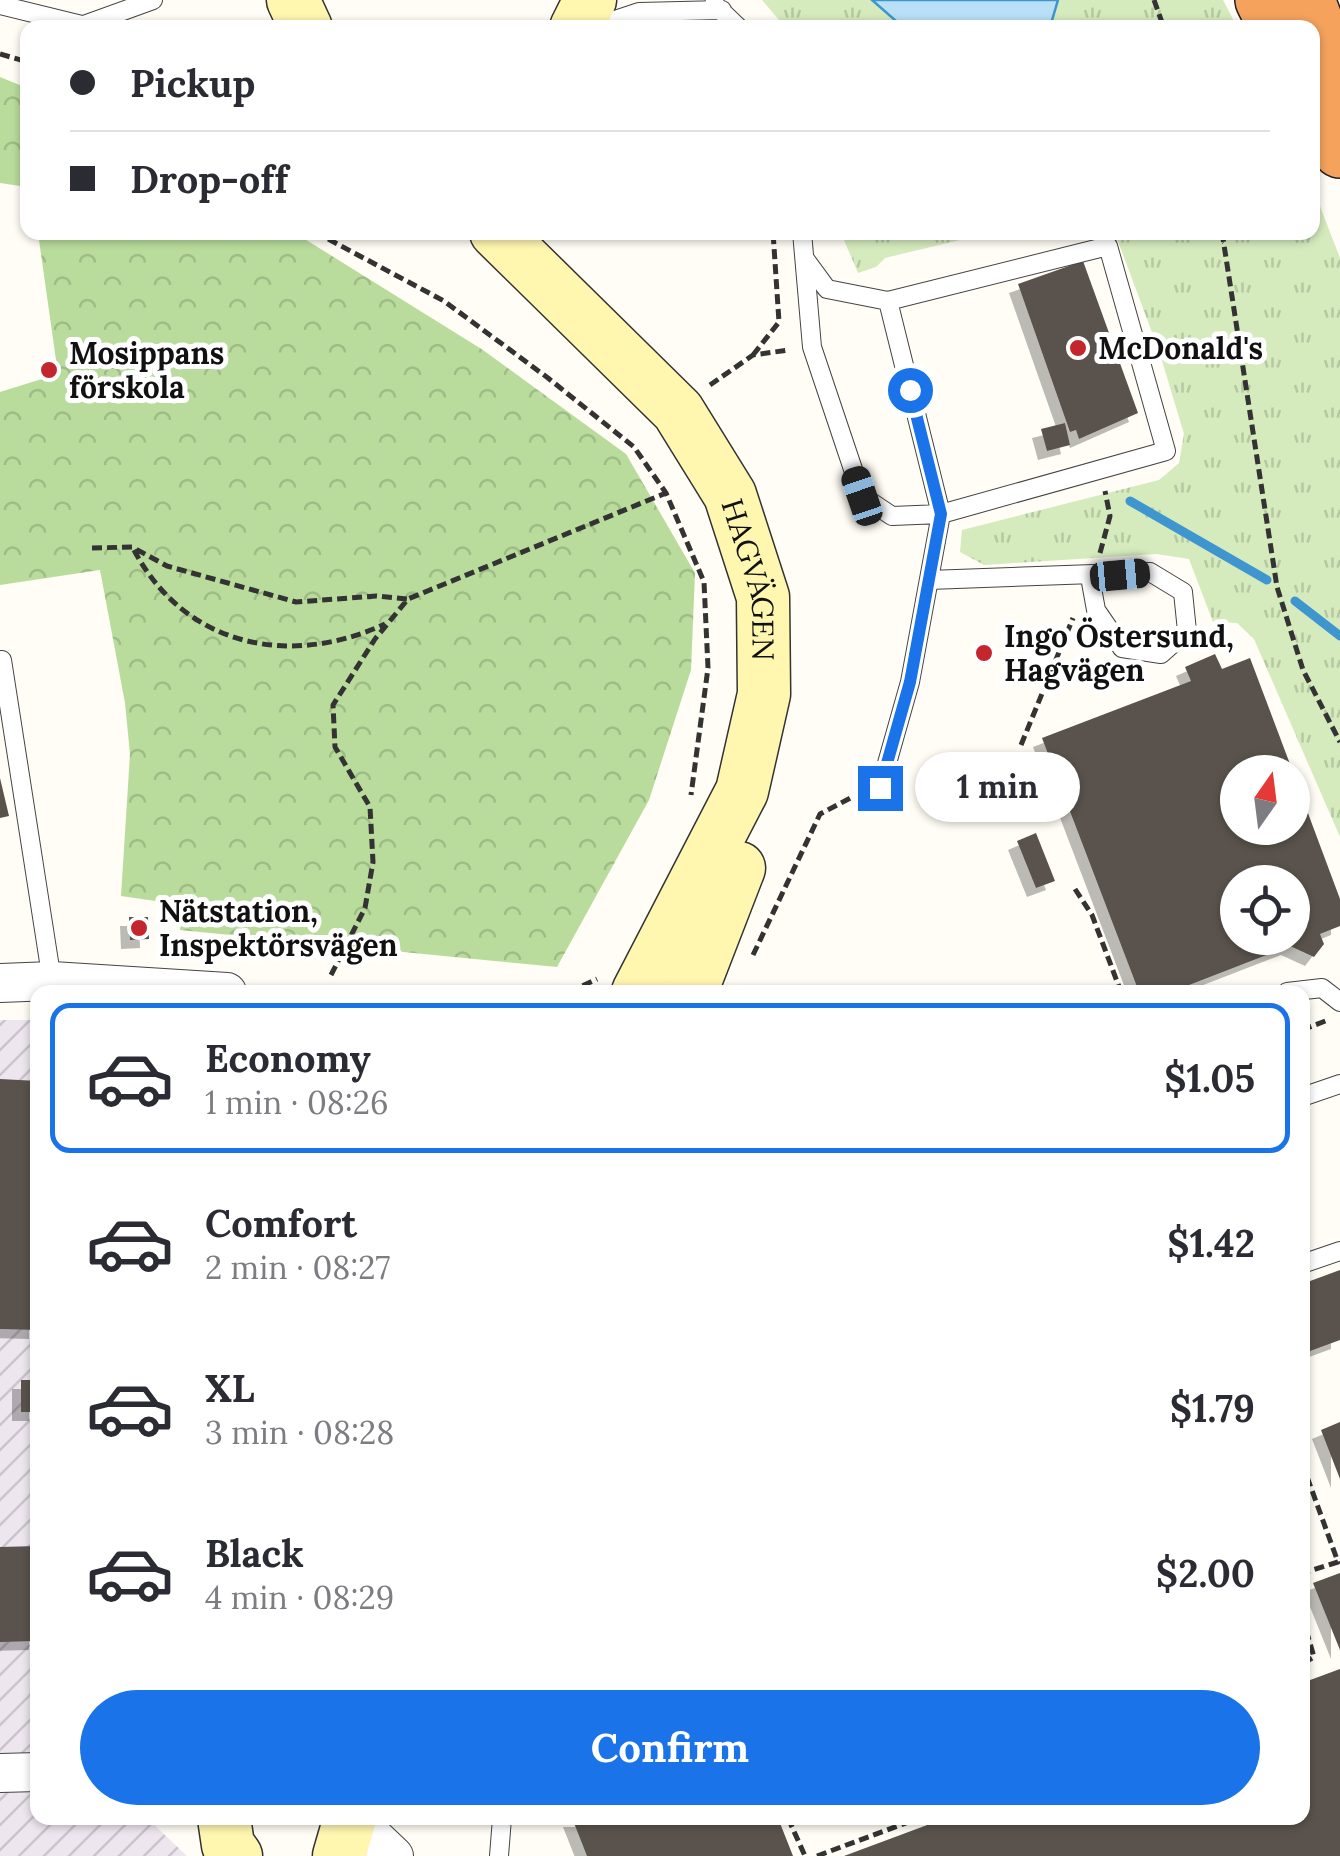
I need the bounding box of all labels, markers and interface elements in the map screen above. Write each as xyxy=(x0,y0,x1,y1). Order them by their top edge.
text: Pickup xyxy=(130,59,255,107)
text: Drop-off xyxy=(130,155,288,203)
place label: McDonald's xyxy=(1098,329,1263,367)
place label: Mosippans förskola xyxy=(69,334,224,406)
marker: McDonald's xyxy=(1067,337,1089,359)
marker: Mosippans förskola xyxy=(38,359,60,381)
route start xyxy=(888,368,933,413)
car xyxy=(838,463,886,529)
street label: HAGVÄGEN xyxy=(713,494,783,661)
car xyxy=(1089,557,1151,593)
place label: Ingo Östersund, Hagvägen xyxy=(1004,617,1234,690)
marker: Ingo Östersund, Hagvägen xyxy=(973,642,995,664)
callout: 1 min xyxy=(915,753,1080,823)
north arrow xyxy=(1220,755,1310,845)
map controls xyxy=(1220,755,1310,955)
route end xyxy=(858,766,903,811)
text: 1 min xyxy=(957,766,1038,807)
button: locate xyxy=(1220,865,1310,955)
place label: Nätstation, Inspektörsvägen xyxy=(159,892,398,965)
marker: Nätstation, Inspektörsvägen xyxy=(128,917,150,939)
icon: car xyxy=(85,1033,175,1123)
text: Economy xyxy=(205,1034,371,1082)
text: $1.05 xyxy=(1164,1054,1255,1102)
text: 1 min · 08:26 xyxy=(205,1082,388,1123)
icon: car xyxy=(85,1198,175,1288)
text: Comfort xyxy=(205,1199,357,1247)
text: $1.42 xyxy=(1167,1219,1255,1267)
text: 2 min · 08:27 xyxy=(205,1247,390,1288)
icon: car xyxy=(85,1363,175,1453)
text: XL xyxy=(205,1364,255,1412)
text: $1.79 xyxy=(1170,1384,1255,1432)
text: 3 min · 08:28 xyxy=(205,1412,394,1453)
icon: car xyxy=(85,1528,175,1618)
text: Black xyxy=(205,1529,304,1577)
text: $2.00 xyxy=(1156,1549,1255,1597)
text: 4 min · 08:29 xyxy=(205,1577,394,1618)
button: Confirm xyxy=(80,1690,1260,1805)

